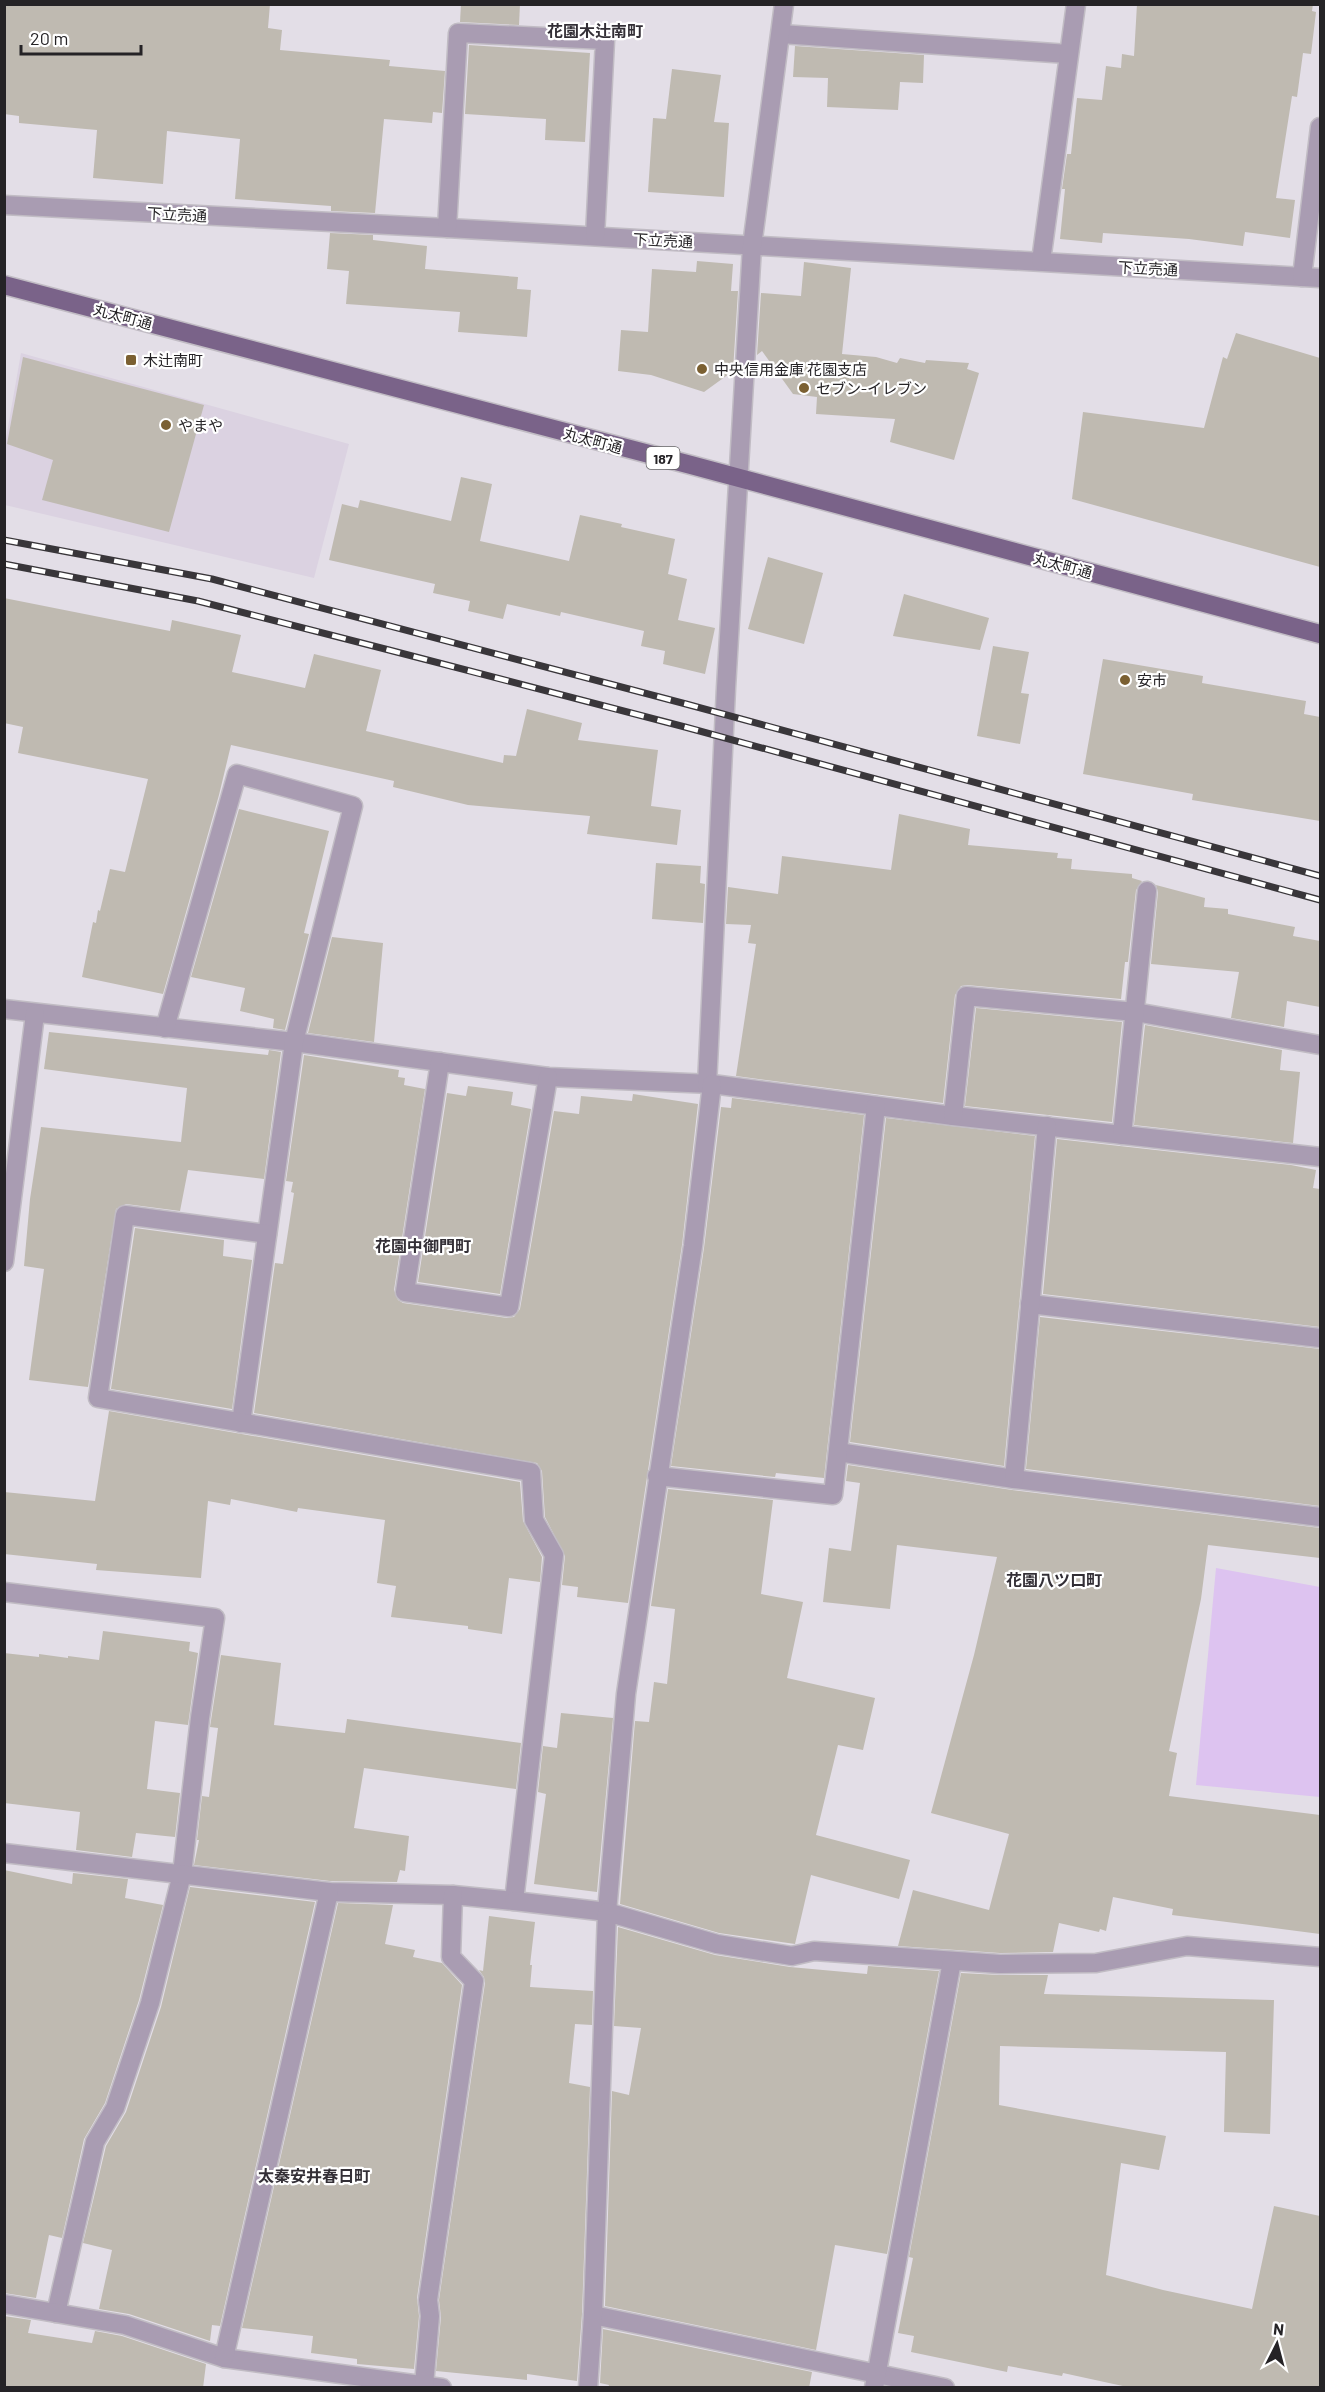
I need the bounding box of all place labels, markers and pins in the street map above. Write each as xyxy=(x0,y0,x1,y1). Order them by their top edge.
place label: 木辻南町 xyxy=(143,351,203,369)
marker: 木辻南町 xyxy=(124,353,138,367)
place label: 中央信用金庫 花園支店 xyxy=(714,360,867,378)
marker: 中央信用金庫 花園支店 xyxy=(695,362,709,376)
place label: セブン-イレブン xyxy=(816,379,927,397)
marker: セブン-イレブン xyxy=(797,381,811,395)
place label: やまや xyxy=(178,416,223,434)
marker: やまや xyxy=(159,418,173,432)
place label: 安市 xyxy=(1137,671,1167,689)
marker: 安市 xyxy=(1118,673,1132,687)

